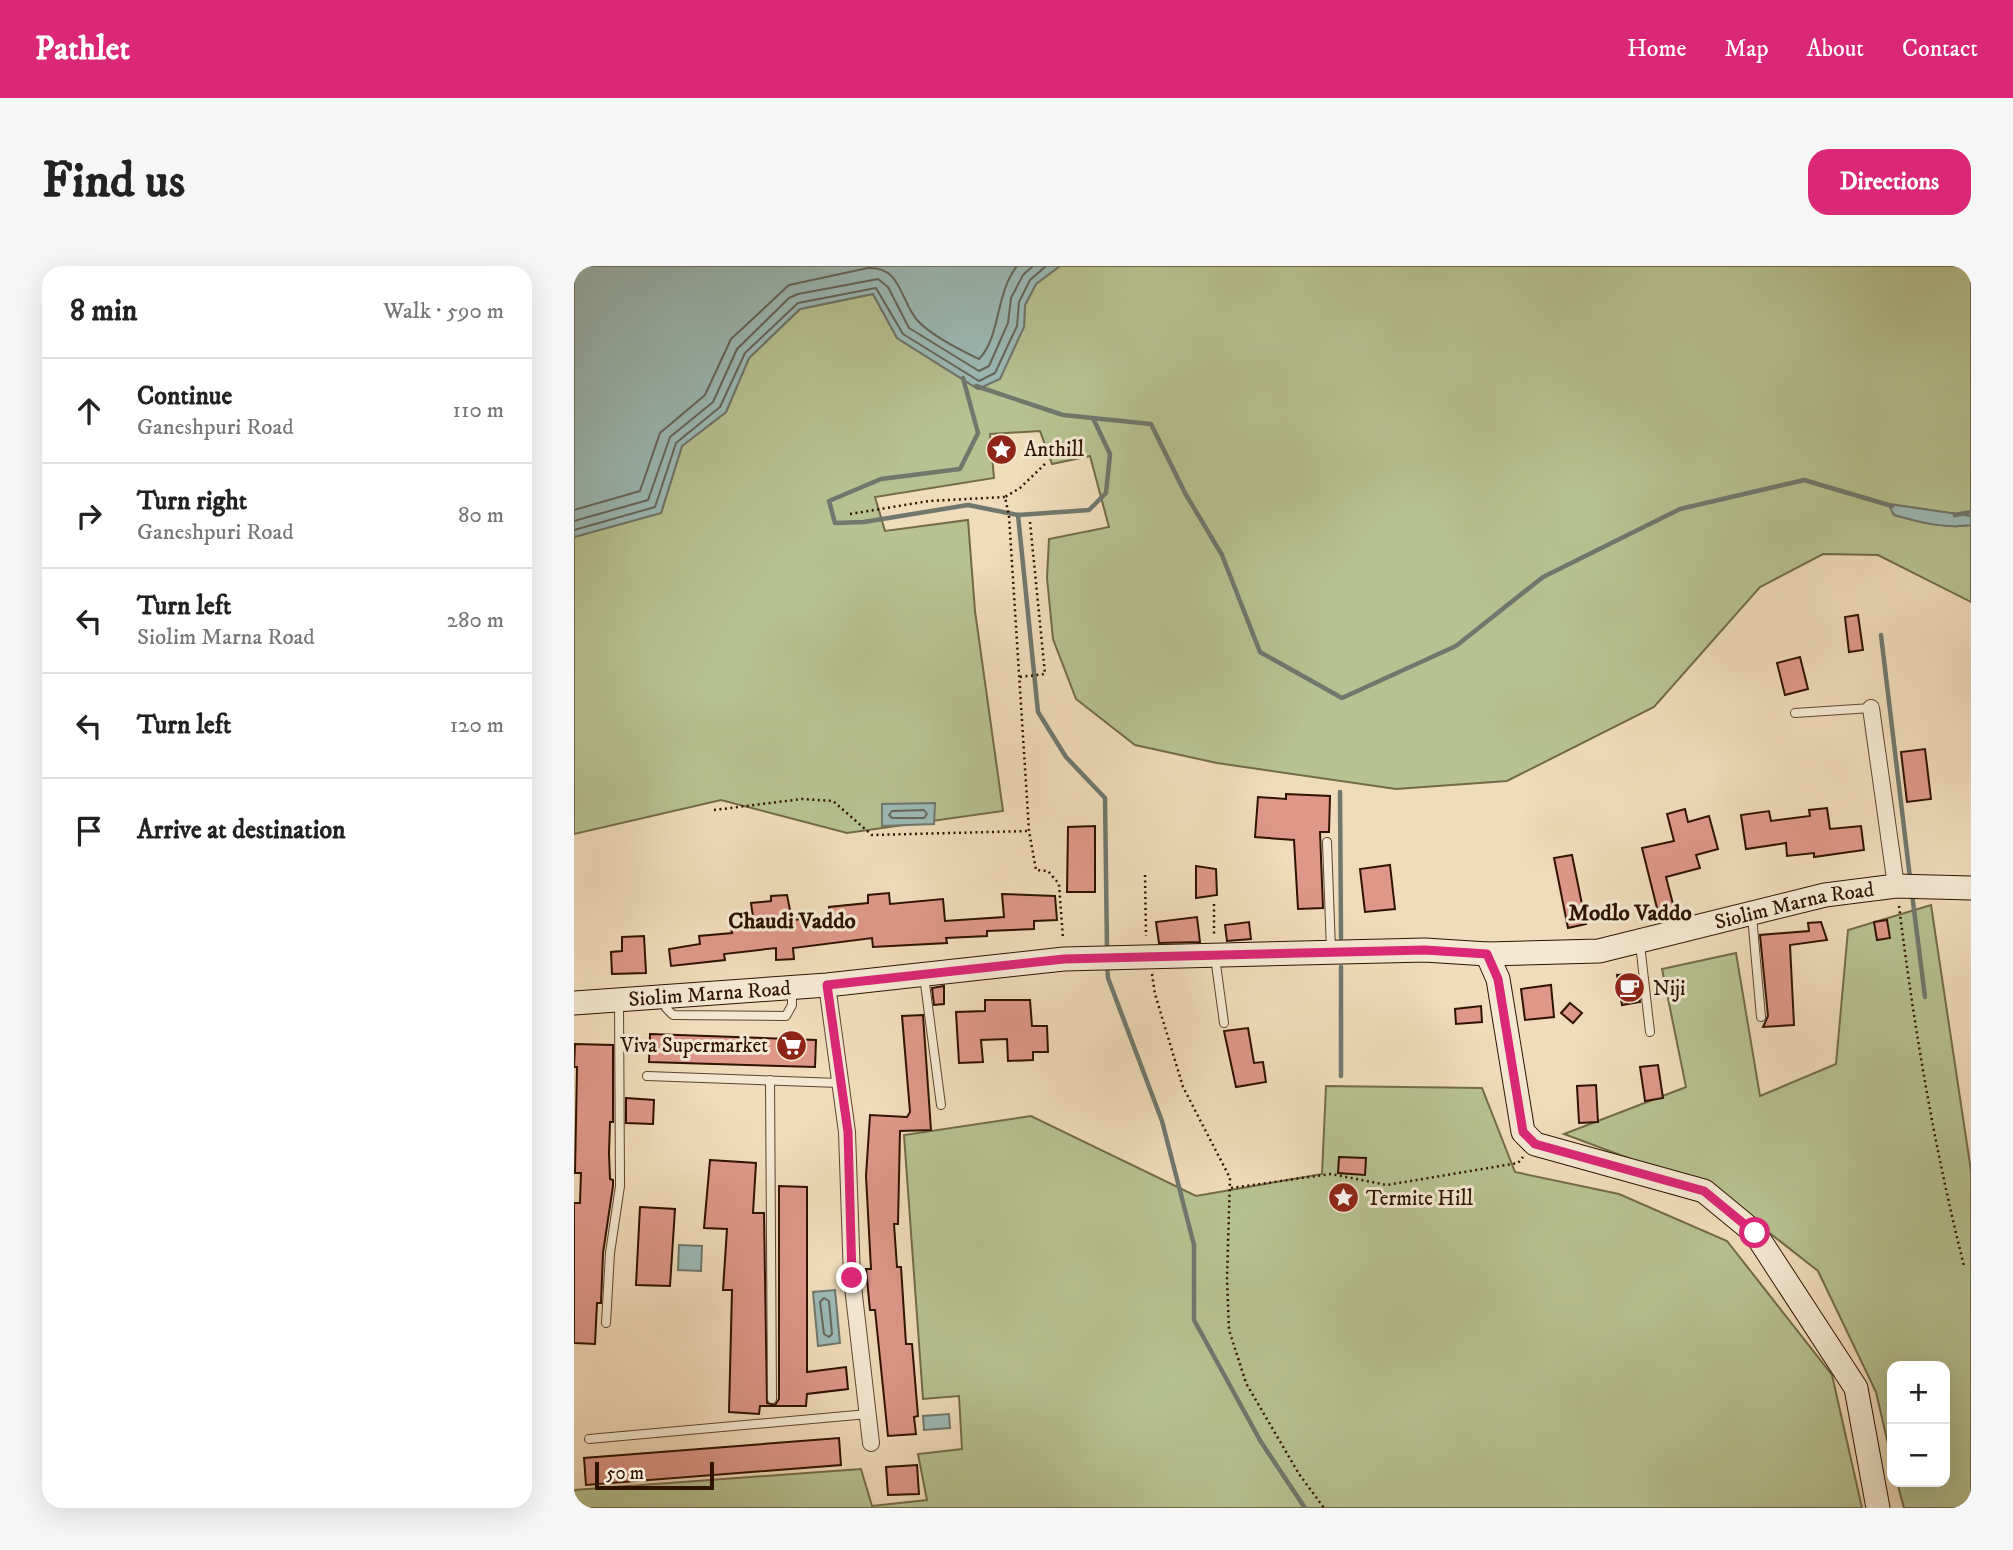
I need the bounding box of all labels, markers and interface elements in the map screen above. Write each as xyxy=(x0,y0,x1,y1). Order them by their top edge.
text: Pathlet xyxy=(35,29,130,70)
text: Home xyxy=(1627,34,1686,64)
text: Map xyxy=(1724,34,1769,64)
text: About xyxy=(1807,34,1864,64)
text: Contact xyxy=(1902,34,1978,64)
button: Directions xyxy=(1808,149,1971,215)
text: Find us xyxy=(42,151,185,213)
text: 8 min xyxy=(70,293,137,330)
text: Walk · 590 m xyxy=(383,297,504,326)
text: Continue xyxy=(137,380,232,413)
icon: ahead xyxy=(70,392,108,430)
text: 110 m xyxy=(453,396,504,425)
text: Ganeshpuri Road xyxy=(137,413,294,442)
place icon: Anthill xyxy=(984,432,1018,466)
place label: Anthill xyxy=(1024,437,1085,463)
text: Turn right xyxy=(137,485,247,518)
icon: right xyxy=(70,497,108,535)
text: 80 m xyxy=(458,501,504,530)
text: Ganeshpuri Road xyxy=(137,518,294,547)
text: Turn left xyxy=(137,590,231,623)
icon: left xyxy=(70,602,108,640)
text: 280 m xyxy=(447,606,504,635)
text: Siolim Marna Road xyxy=(137,623,315,652)
icon: left xyxy=(70,707,108,745)
text: Turn left xyxy=(137,709,231,742)
text: 120 m xyxy=(450,711,504,740)
icon: arrive xyxy=(70,812,108,850)
text: Arrive at destination xyxy=(137,814,346,847)
street label: Siolim Marna Road xyxy=(1712,877,1876,936)
district label: Modlo Vaddo xyxy=(1568,899,1692,928)
district label: Chaudi Vaddo xyxy=(728,907,856,936)
cafe icon: Niji xyxy=(1613,971,1647,1005)
street label: Siolim Marna Road xyxy=(628,976,792,1013)
place label: Niji xyxy=(1653,976,1686,1002)
supermarket icon: Viva Supermarket xyxy=(774,1028,808,1062)
place label: Viva Supermarket xyxy=(620,1033,768,1059)
place icon: Termite Hill xyxy=(1326,1181,1360,1215)
place label: Termite Hill xyxy=(1366,1186,1474,1212)
route start xyxy=(1739,1217,1770,1248)
route end xyxy=(836,1262,867,1293)
map controls xyxy=(1887,1361,1950,1487)
button: + xyxy=(1887,1361,1950,1424)
button: − xyxy=(1887,1424,1950,1487)
scale bar xyxy=(595,1459,714,1491)
text: 50 m xyxy=(606,1462,644,1485)

